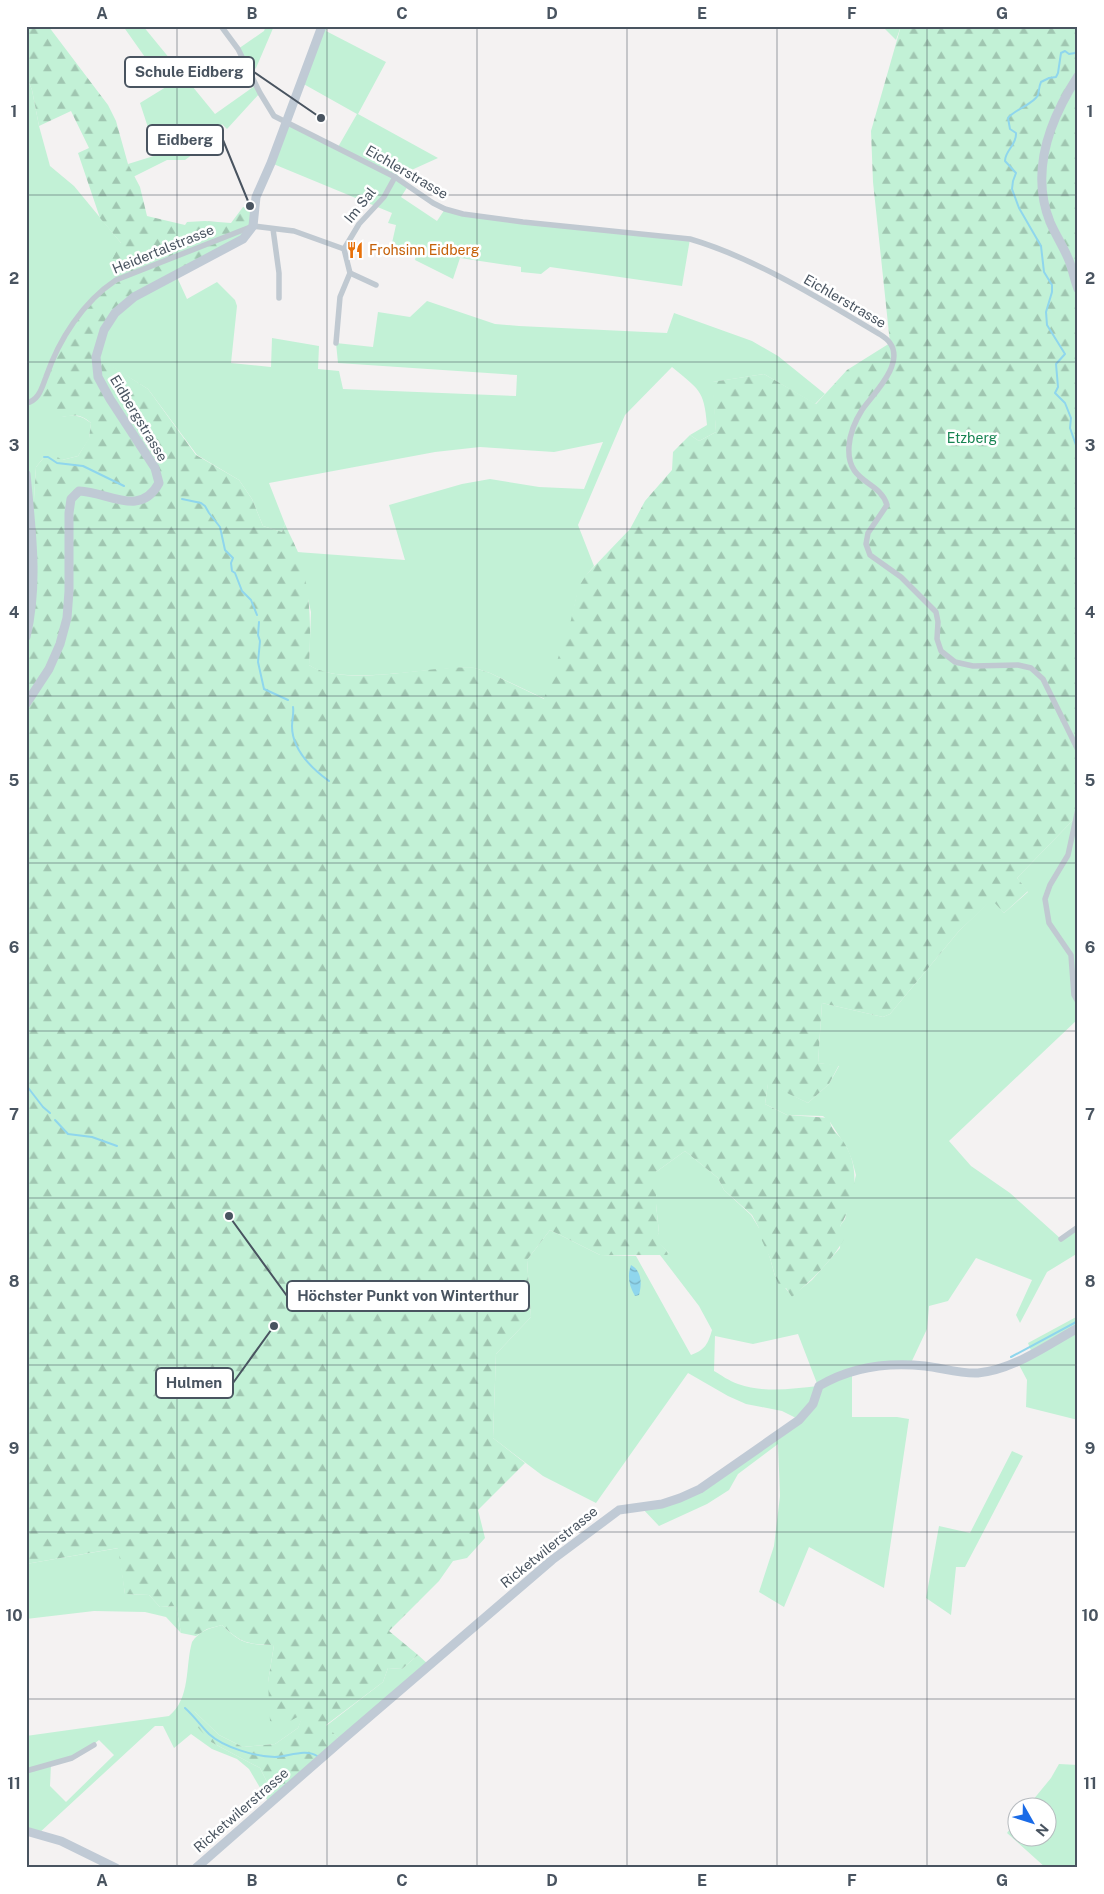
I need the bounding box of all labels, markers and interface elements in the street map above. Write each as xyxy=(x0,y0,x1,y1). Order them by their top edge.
text: A xyxy=(96,4,108,23)
text: B xyxy=(247,4,258,23)
text: C xyxy=(396,4,408,23)
text: D xyxy=(546,4,558,23)
text: E xyxy=(697,4,707,23)
text: F xyxy=(847,4,857,23)
text: G xyxy=(996,4,1008,23)
callout: Schule Eidberg xyxy=(125,57,254,87)
text: Schule Eidberg xyxy=(135,63,244,80)
text: 1 xyxy=(11,102,17,121)
text: 1 xyxy=(1087,102,1093,121)
callout: Eidberg xyxy=(147,125,223,155)
text: Eidberg xyxy=(157,131,214,148)
street label: Eichlerstrasse xyxy=(363,142,451,202)
street label: Im Sal xyxy=(341,184,379,226)
street label: Heidertalstrasse xyxy=(110,221,216,277)
restaurant icon: Frohsinn Eidberg xyxy=(345,240,365,260)
place label: Frohsinn Eidberg xyxy=(369,242,480,258)
text: 2 xyxy=(9,269,19,288)
text: 2 xyxy=(1085,269,1095,288)
street label: Eichlerstrasse xyxy=(801,271,889,331)
street label: Eidbergstrasse xyxy=(107,372,171,464)
park label: Etzberg xyxy=(947,430,998,446)
text: 3 xyxy=(9,436,19,455)
text: 3 xyxy=(1085,436,1095,455)
text: 4 xyxy=(9,603,20,622)
text: 4 xyxy=(1085,603,1096,622)
text: 5 xyxy=(9,771,20,790)
text: 5 xyxy=(1085,771,1096,790)
text: 6 xyxy=(9,938,19,957)
text: 6 xyxy=(1085,938,1095,957)
text: 7 xyxy=(9,1105,19,1124)
text: 7 xyxy=(1085,1105,1095,1124)
text: 8 xyxy=(9,1272,20,1291)
text: 8 xyxy=(1085,1272,1096,1291)
callout: Höchster Punkt von Winterthur xyxy=(287,1281,529,1311)
text: Höchster Punkt von Winterthur xyxy=(297,1287,519,1304)
callout: Hulmen xyxy=(156,1368,233,1398)
text: Hulmen xyxy=(166,1374,222,1391)
text: 9 xyxy=(9,1439,19,1458)
text: 9 xyxy=(1085,1439,1095,1458)
street label: Ricketwilerstrasse xyxy=(497,1503,601,1591)
text: 10 xyxy=(5,1606,23,1625)
text: 10 xyxy=(1081,1606,1099,1625)
street label: Ricketwilerstrasse xyxy=(190,1765,292,1855)
text: 11 xyxy=(7,1774,21,1793)
text: 11 xyxy=(1083,1774,1097,1793)
north arrow xyxy=(1006,1796,1056,1846)
text: N xyxy=(1032,1821,1052,1839)
text: A xyxy=(96,1871,108,1890)
text: B xyxy=(247,1871,258,1890)
text: C xyxy=(396,1871,408,1890)
text: D xyxy=(546,1871,558,1890)
text: E xyxy=(697,1871,707,1890)
text: F xyxy=(847,1871,857,1890)
text: G xyxy=(996,1871,1008,1890)

